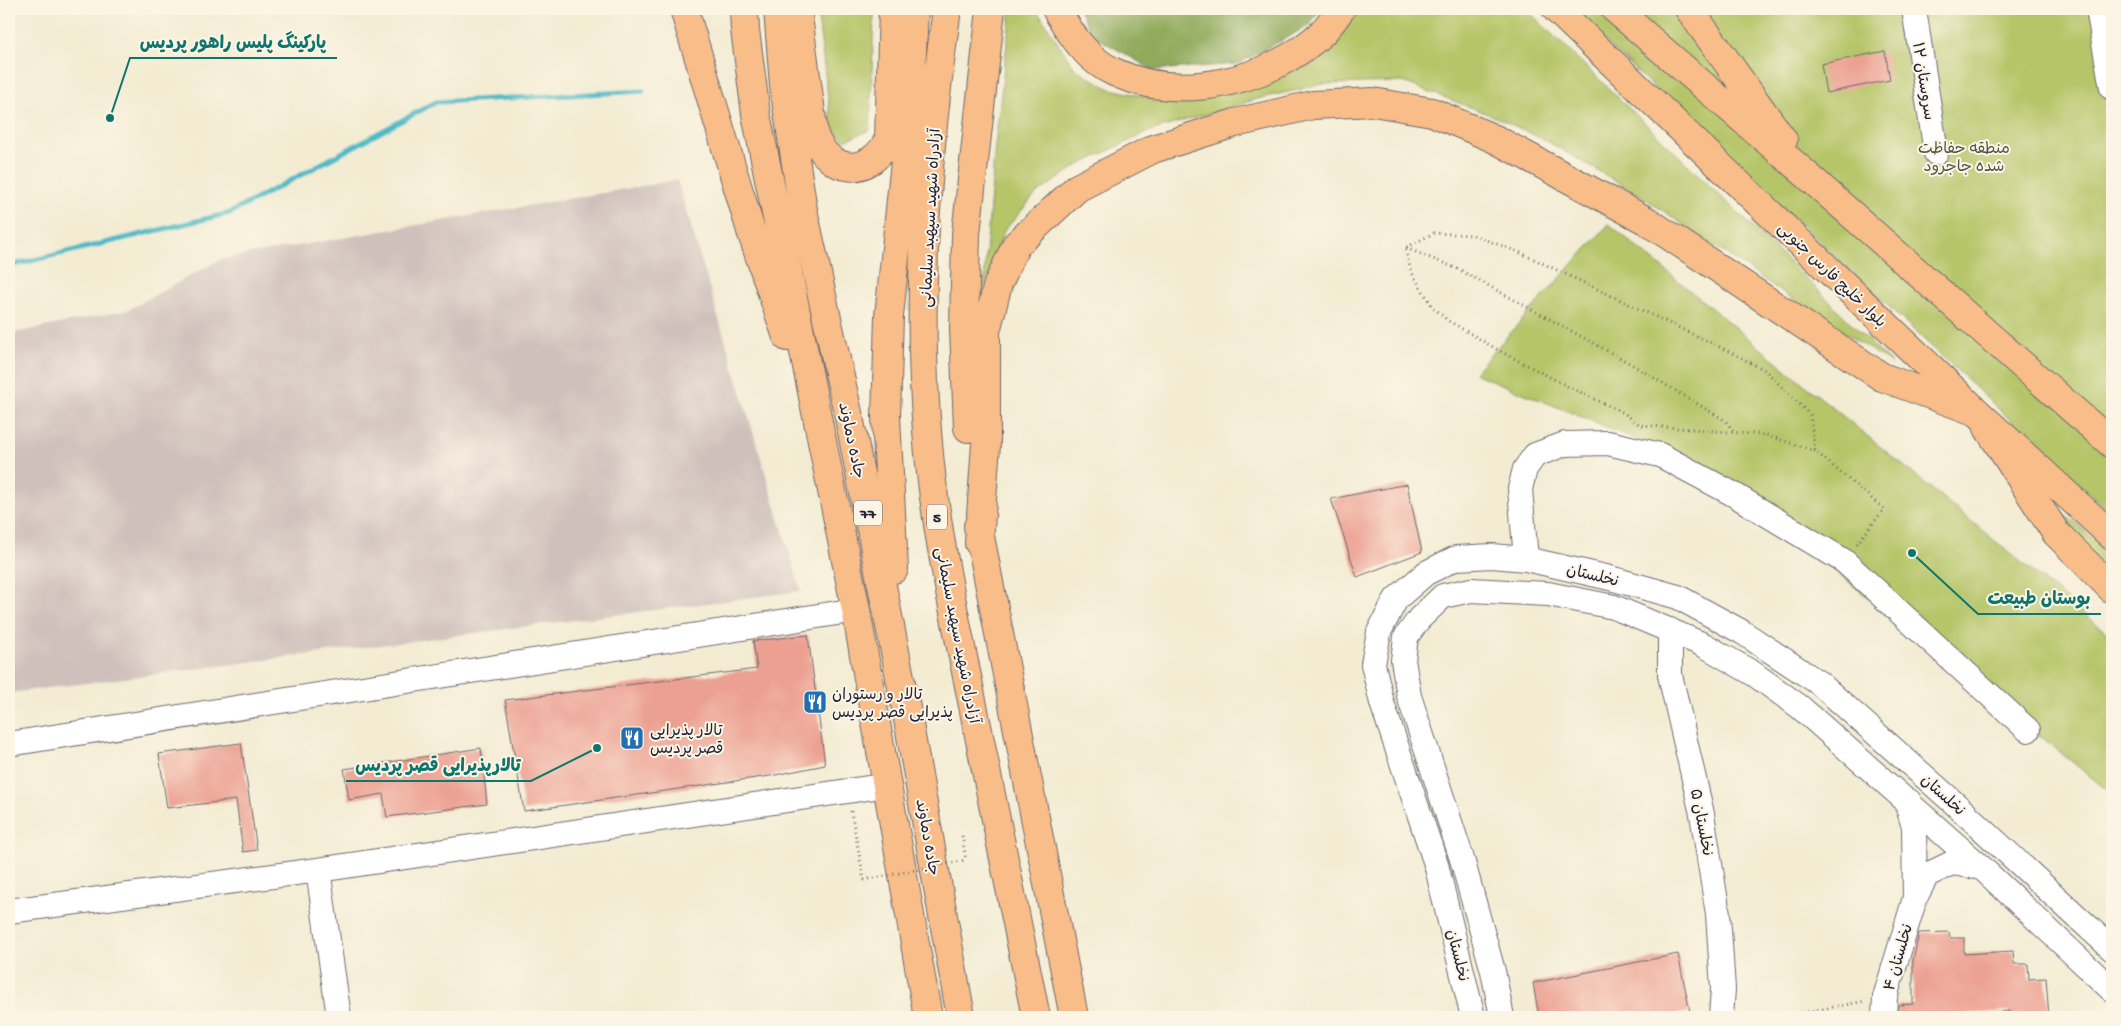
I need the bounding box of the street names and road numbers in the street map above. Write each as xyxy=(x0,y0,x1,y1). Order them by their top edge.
street label: سروستان ۱۲ xyxy=(1906,41,1937,122)
street label: آزادراه شهید سپهبد سلیمانی xyxy=(917,127,947,308)
street label: بلوار خلیج فارس جنوبی xyxy=(1772,220,1889,333)
street label: جاده دماوند xyxy=(832,401,867,481)
road number: 77 xyxy=(854,500,882,526)
road number: 5 xyxy=(927,504,947,530)
street label: آزادراه شهید سپهبد سلیمانی xyxy=(929,546,983,726)
street label: نخلستان xyxy=(1564,562,1620,593)
street label: نخلستان xyxy=(1916,772,1968,821)
street label: نخلستان ۵ xyxy=(1684,788,1715,858)
street label: جاده دماوند xyxy=(909,798,942,877)
street label: نخلستان ۴ xyxy=(1882,922,1919,994)
street label: نخلستان xyxy=(1440,928,1471,984)

